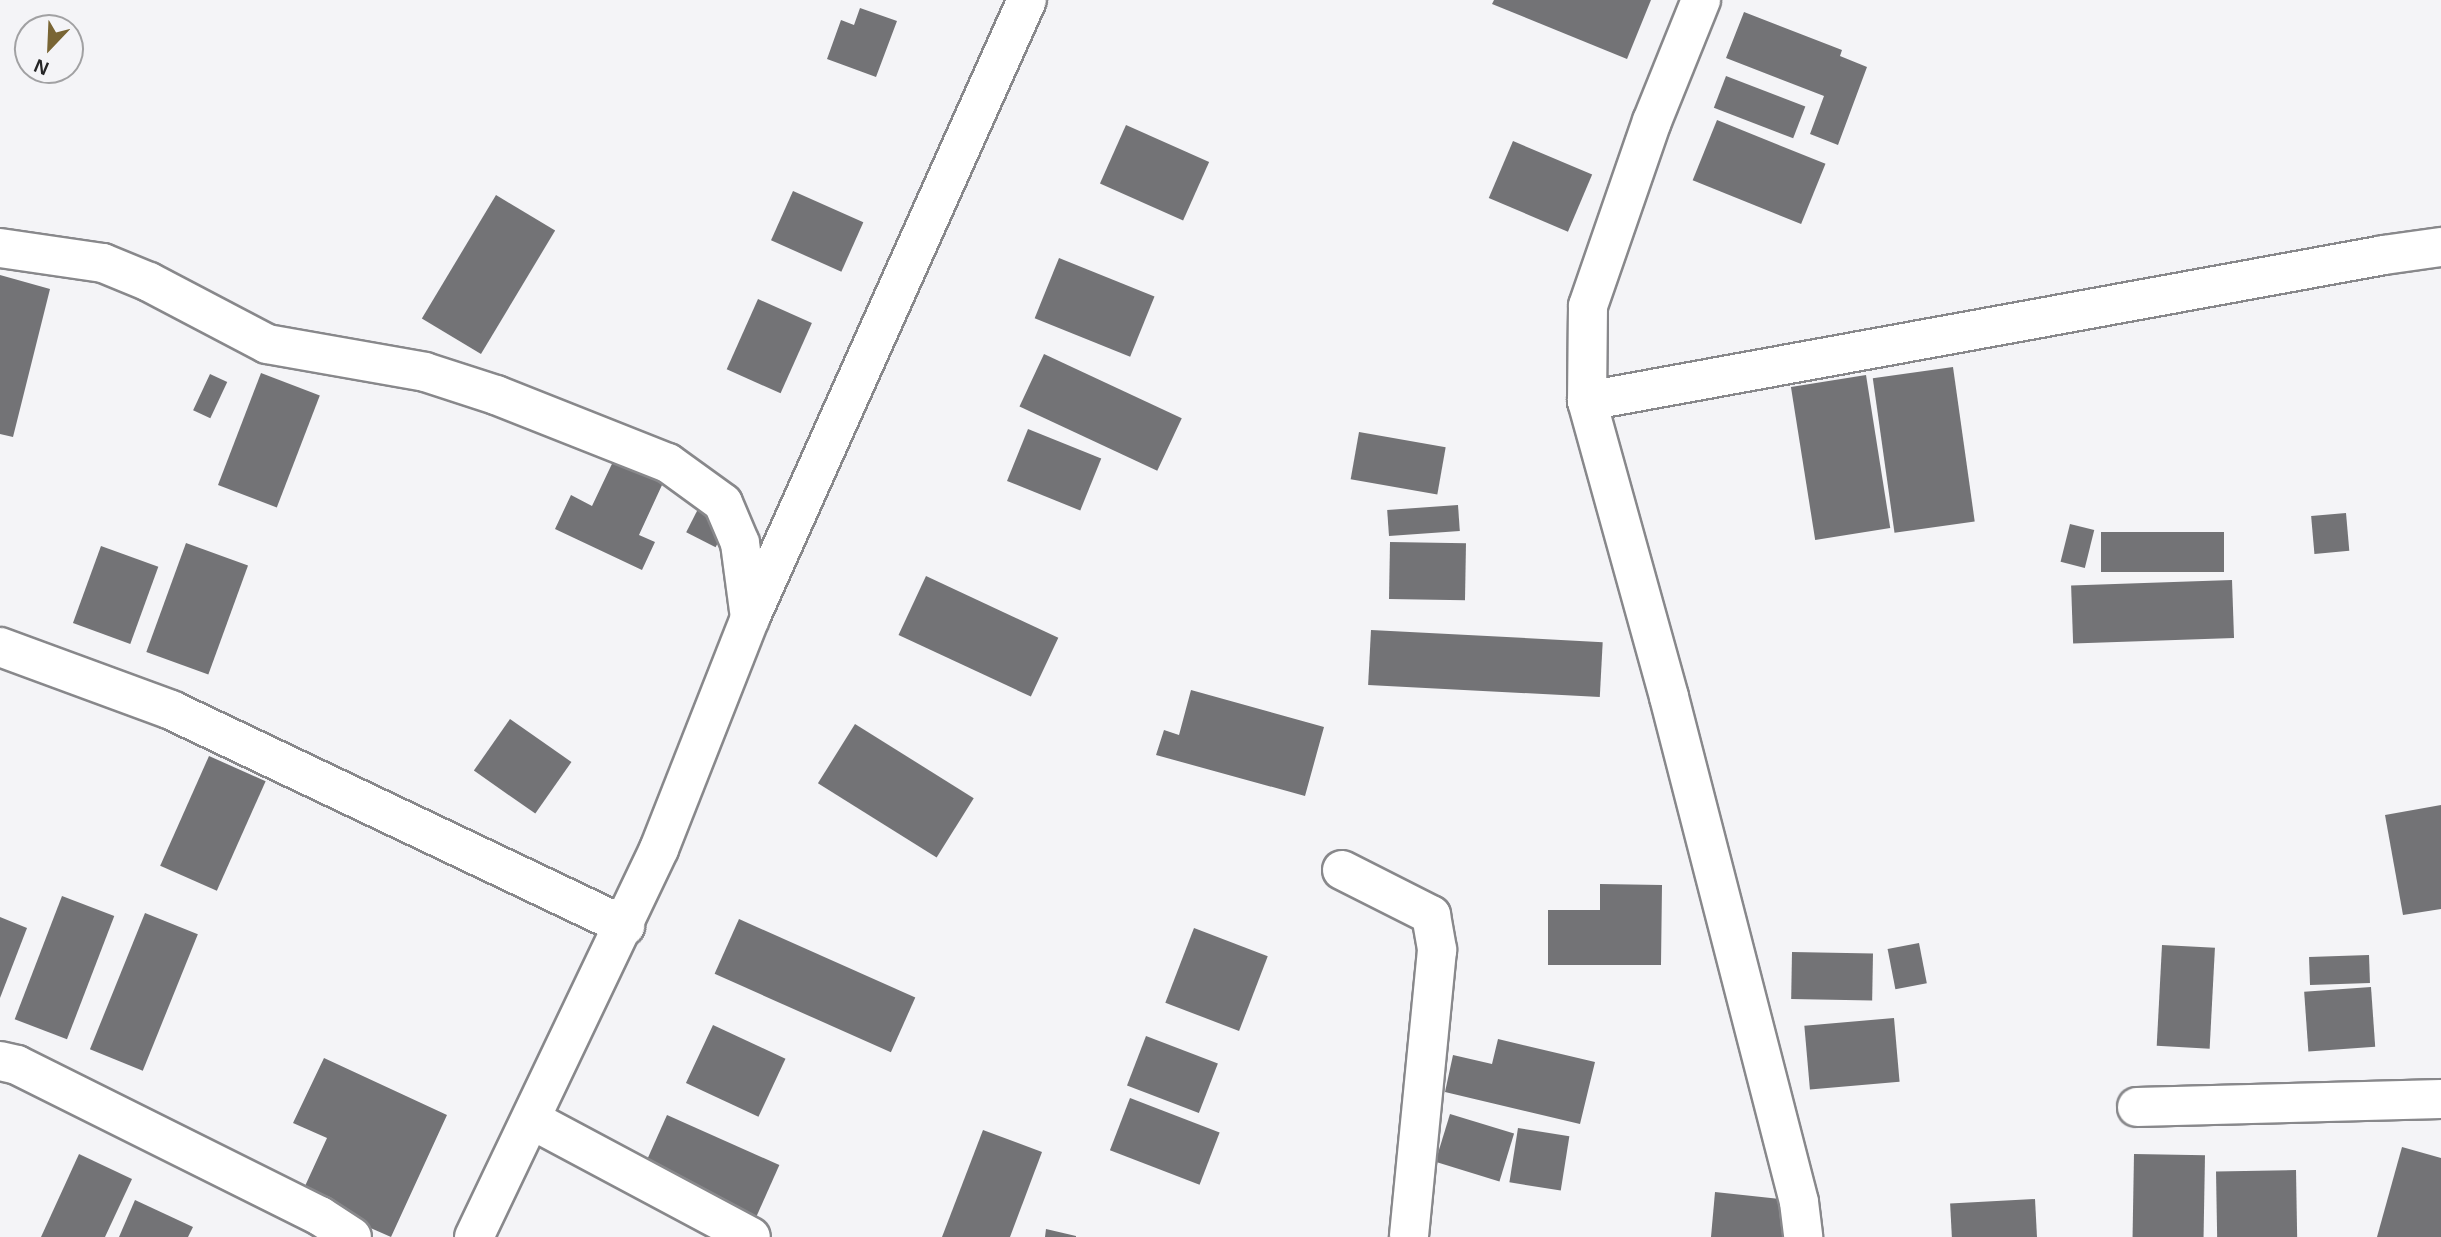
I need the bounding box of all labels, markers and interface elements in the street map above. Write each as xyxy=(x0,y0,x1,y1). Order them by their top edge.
north arrow xyxy=(14,14,84,84)
text: N xyxy=(31,55,52,79)

